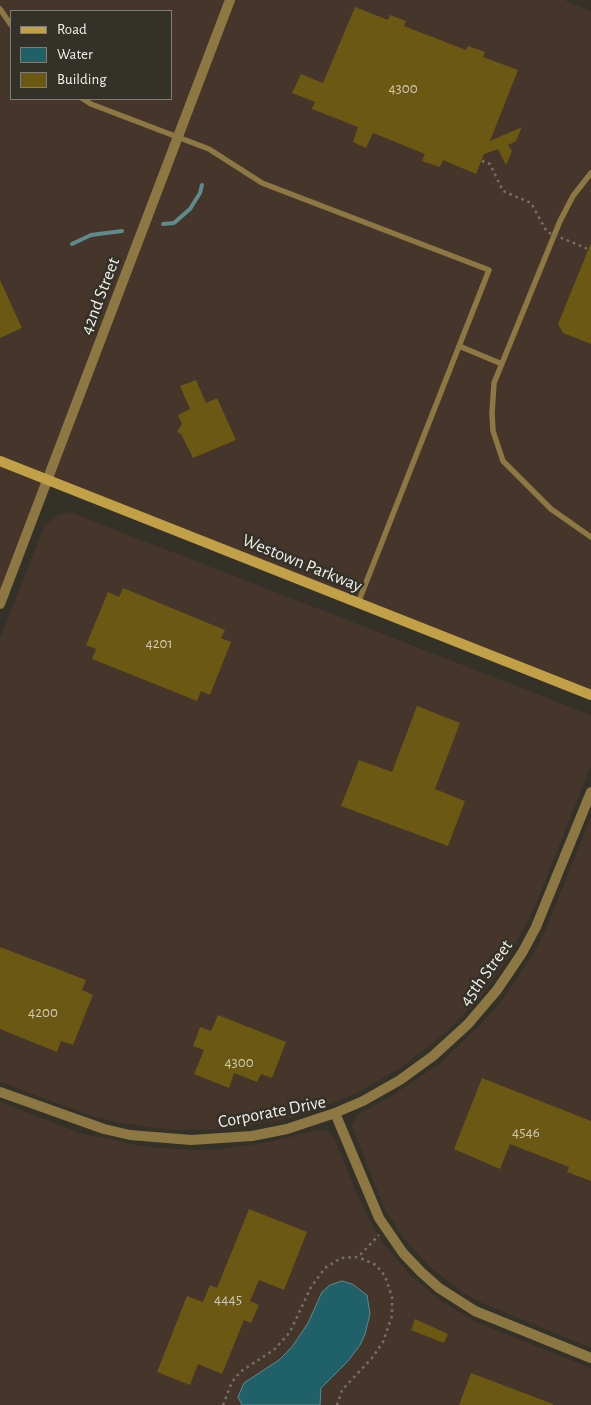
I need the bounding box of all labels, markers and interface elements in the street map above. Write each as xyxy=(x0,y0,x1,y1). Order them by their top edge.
legend xyxy=(10,10,172,100)
text: Road xyxy=(57,22,87,37)
text: Water xyxy=(57,47,93,62)
text: Building xyxy=(57,72,107,87)
house number: 4300 xyxy=(388,79,418,97)
street label: 42nd Street xyxy=(75,254,125,338)
street label: Westown Parkway xyxy=(239,529,365,597)
house number: 4201 xyxy=(145,634,173,652)
street label: 45th Street xyxy=(455,936,517,1010)
house number: 4200 xyxy=(28,1003,58,1021)
house number: 4300 xyxy=(224,1053,254,1071)
street label: Corporate Drive xyxy=(216,1091,328,1133)
house number: 4546 xyxy=(512,1123,540,1141)
house number: 4445 xyxy=(214,1290,242,1308)

